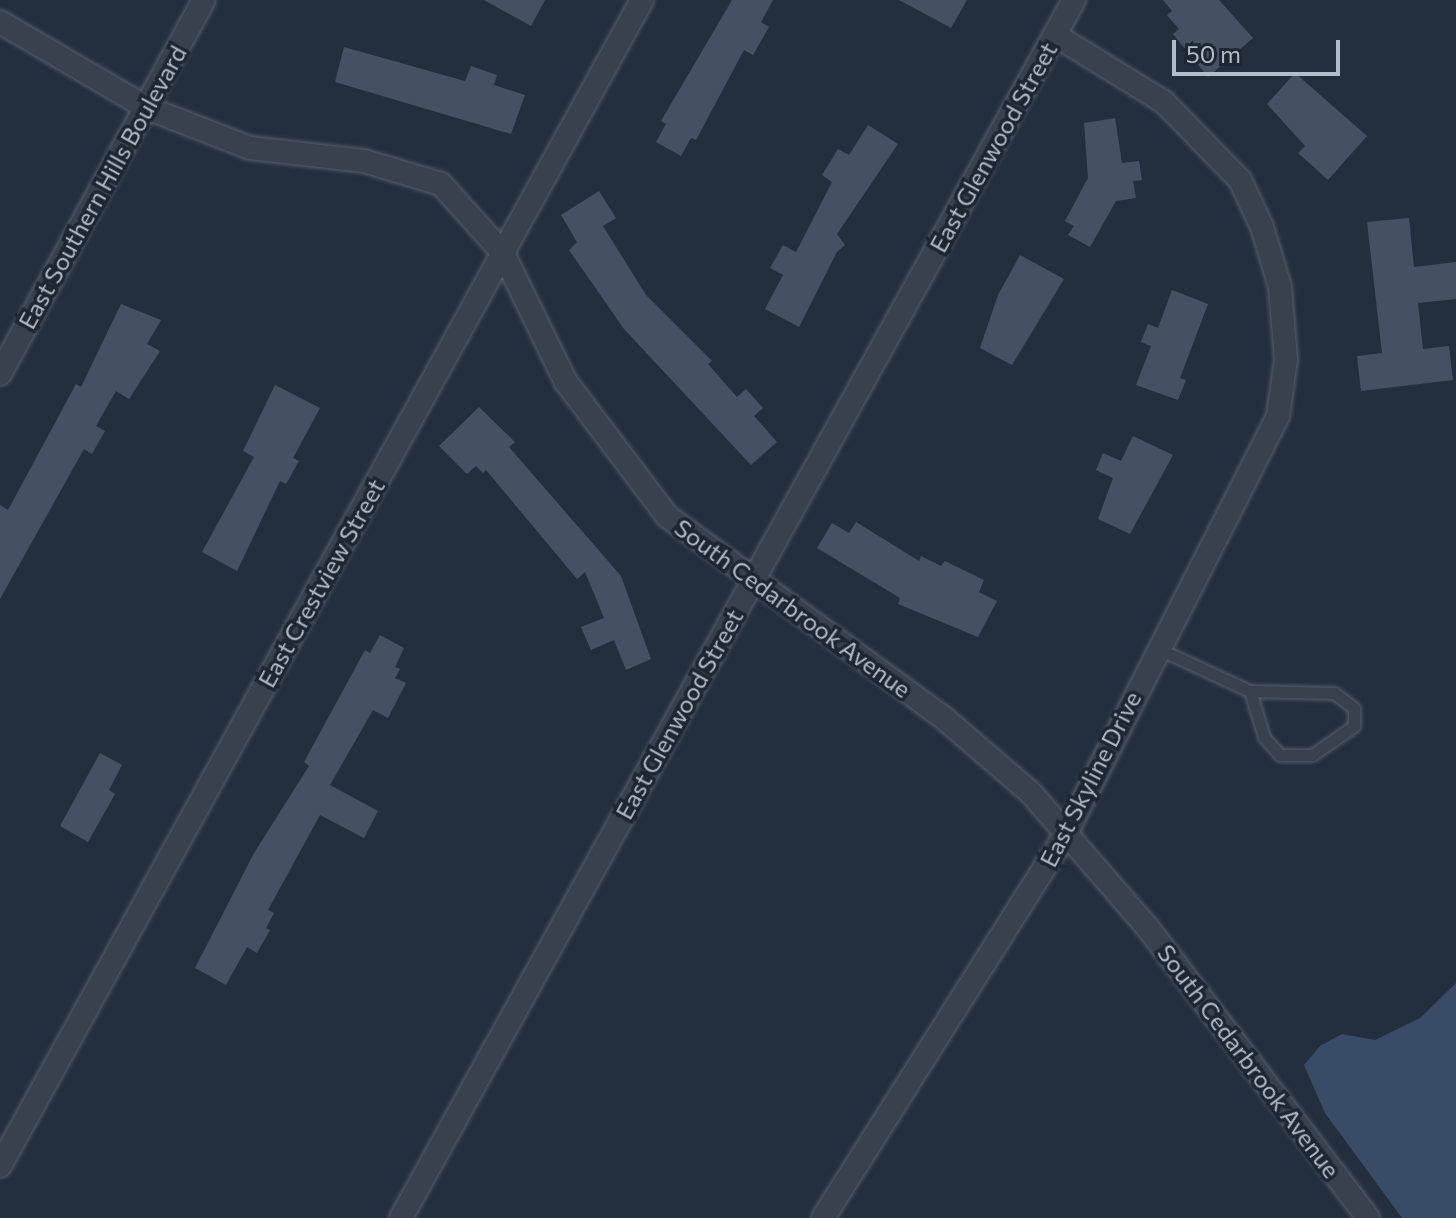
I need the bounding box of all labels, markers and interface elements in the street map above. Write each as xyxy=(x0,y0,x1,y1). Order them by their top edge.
scale bar xyxy=(1176,24,1344,74)
street label: East Glenwood Street xyxy=(923,37,1063,257)
text: 50 m xyxy=(1186,39,1241,68)
street label: East Southern Hills Boulevard xyxy=(12,40,192,334)
street label: East Crestview Street xyxy=(252,474,390,692)
street label: South Cedarbrook Avenue xyxy=(669,513,917,703)
street label: East Glenwood Street xyxy=(609,604,749,824)
street label: East Skyline Drive xyxy=(1033,687,1147,871)
street label: South Cedarbrook Avenue xyxy=(1152,939,1346,1183)

